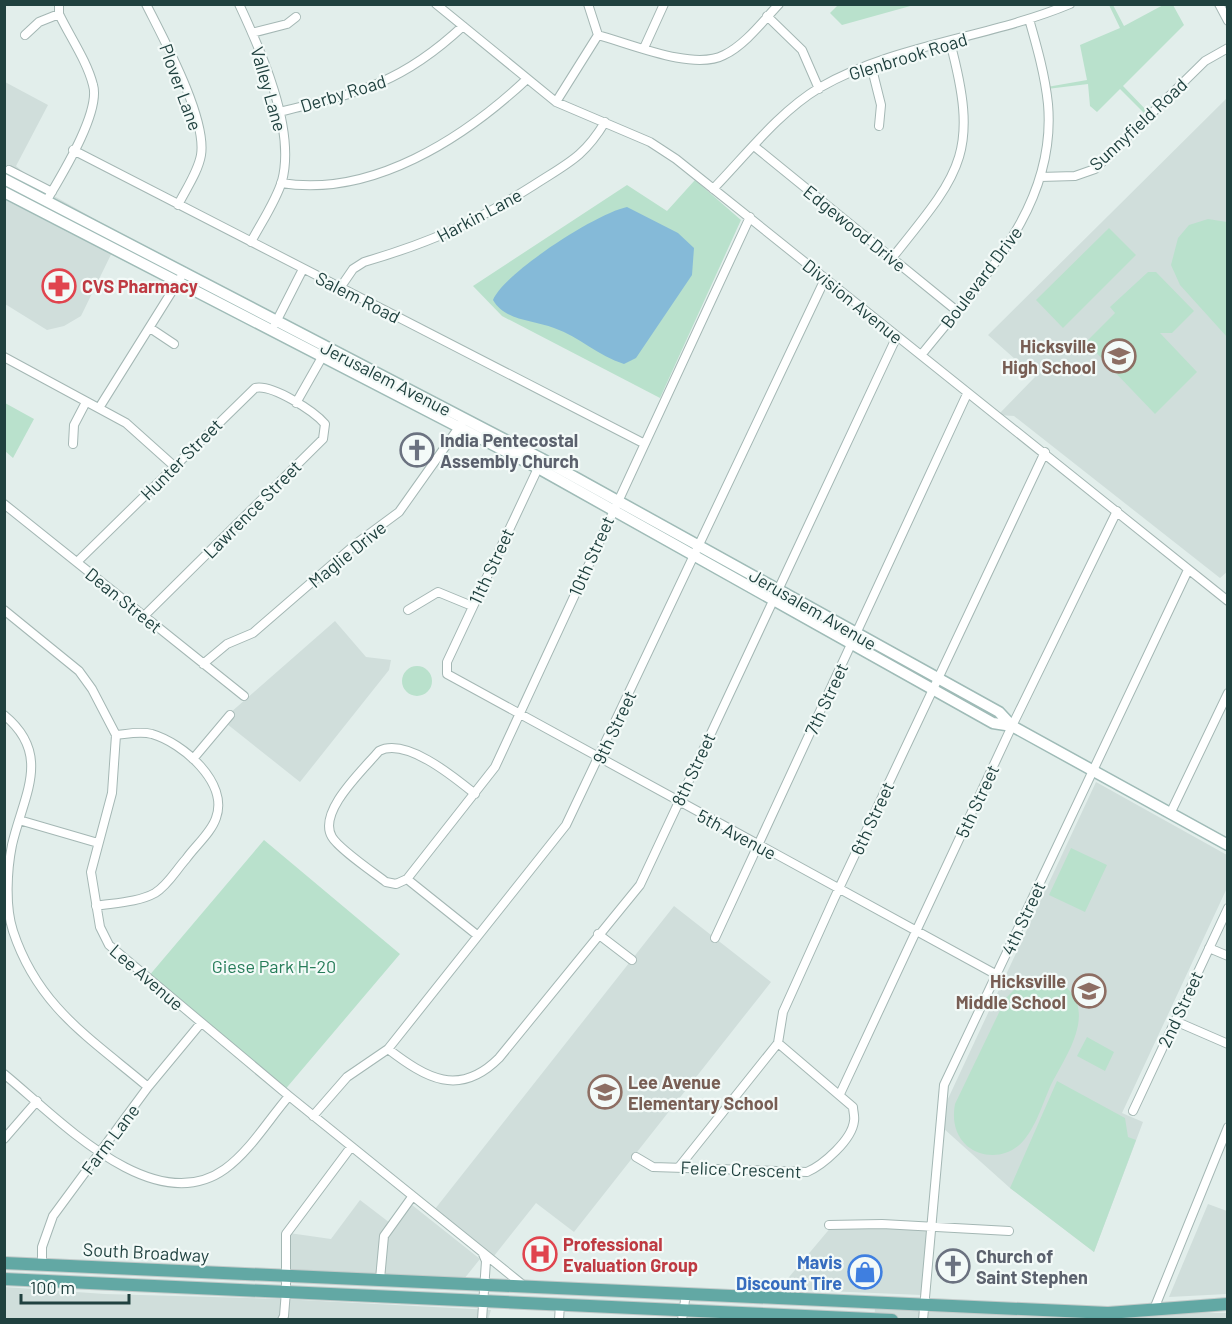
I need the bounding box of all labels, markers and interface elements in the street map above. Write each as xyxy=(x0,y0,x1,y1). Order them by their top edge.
street label: Glenbrook Road xyxy=(846,28,970,84)
street label: Plover Lane xyxy=(155,41,207,133)
street label: Valley Lane xyxy=(246,44,292,134)
street label: Derby Road xyxy=(297,70,389,116)
street label: Sunnyfield Road xyxy=(1085,73,1191,175)
street label: Edgewood Drive xyxy=(799,180,911,276)
street label: Harkin Lane xyxy=(433,183,525,247)
street label: Boulevard Drive xyxy=(936,222,1026,332)
street label: Division Avenue xyxy=(799,254,907,348)
street label: Salem Road xyxy=(312,266,404,328)
pharmacy icon: CVS Pharmacy xyxy=(41,268,77,304)
place label: CVS Pharmacy xyxy=(82,275,198,297)
place label: Hicksville High School xyxy=(1002,335,1096,378)
street label: Jerusalem Avenue xyxy=(317,336,455,420)
school or university icon: Hicksville High School xyxy=(1101,338,1137,374)
street label: Hunter Street xyxy=(136,414,226,504)
place label: India Pentecostal Assembly Church xyxy=(440,429,579,472)
church icon: India Pentecostal Assembly Church xyxy=(399,432,435,468)
street label: Lawrence Street xyxy=(198,455,306,563)
street label: 10th Street xyxy=(564,512,618,600)
street label: Maglie Drive xyxy=(304,516,390,592)
street label: 11th Street xyxy=(464,524,518,608)
street label: Dean Street xyxy=(81,562,167,638)
street label: Jerusalem Avenue xyxy=(745,564,881,654)
street label: 7th Street xyxy=(800,659,852,739)
street label: 9th Street xyxy=(587,687,641,767)
street label: 8th Street xyxy=(666,729,720,809)
street label: 5th Street xyxy=(950,761,1004,841)
street label: 6th Street xyxy=(845,778,899,858)
street label: 5th Avenue xyxy=(694,804,780,864)
street label: 4th Street xyxy=(996,878,1050,958)
street label: Lee Avenue xyxy=(106,939,188,1015)
park label: Giese Park H-20 xyxy=(212,955,336,977)
street label: 2nd Street xyxy=(1153,967,1207,1051)
place label: Hicksville Middle School xyxy=(956,970,1066,1013)
school or university icon: Hicksville Middle School xyxy=(1071,973,1107,1009)
place label: Lee Avenue Elementary School xyxy=(628,1071,778,1114)
school or university icon: Lee Avenue Elementary School xyxy=(587,1074,623,1110)
street label: Farm Lane xyxy=(76,1099,144,1179)
street label: Felice Crescent xyxy=(680,1156,802,1182)
place label: Professional Evaluation Group xyxy=(563,1233,698,1276)
hospital icon: Professional Evaluation Group xyxy=(522,1236,558,1272)
street label: South Broadway xyxy=(82,1238,210,1266)
place label: Church of Saint Stephen xyxy=(976,1245,1088,1288)
church icon: Church of Saint Stephen xyxy=(935,1248,971,1284)
place label: Mavis Discount Tire xyxy=(736,1251,842,1294)
shop icon: Mavis Discount Tire xyxy=(847,1254,883,1290)
scale bar xyxy=(21,1267,129,1305)
text: 100 m xyxy=(30,1276,75,1298)

